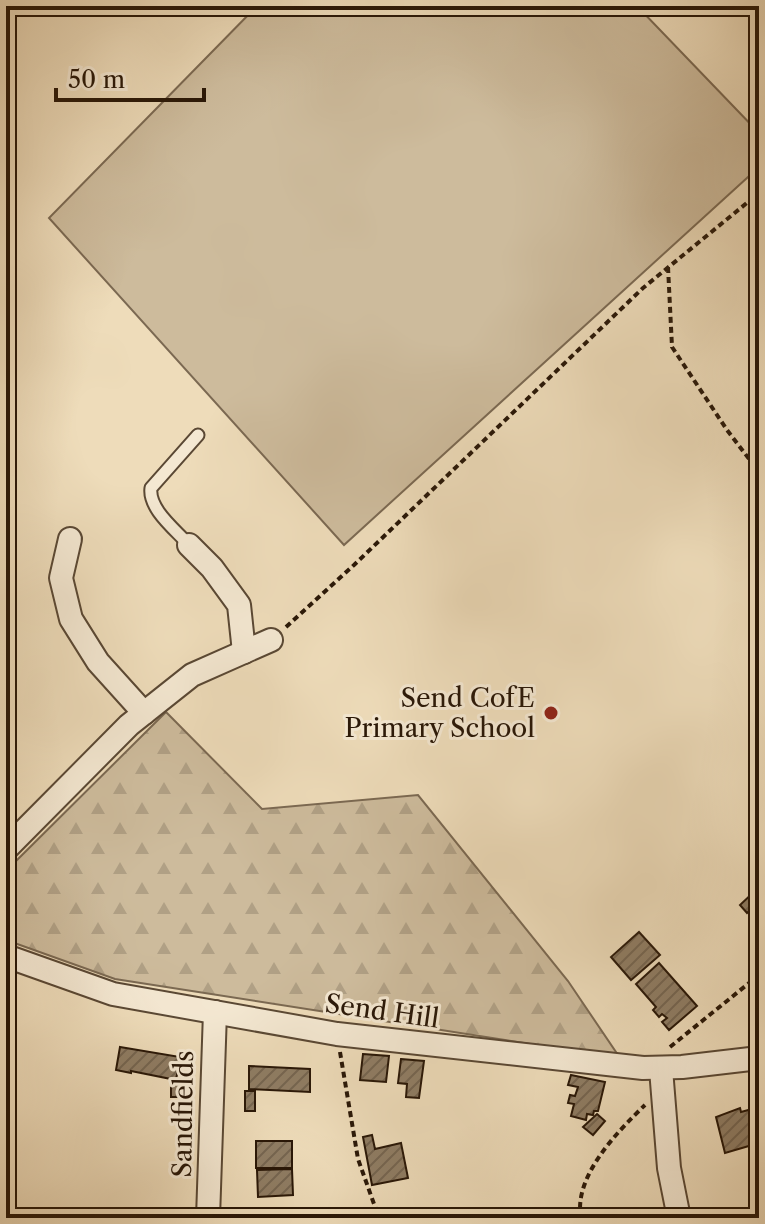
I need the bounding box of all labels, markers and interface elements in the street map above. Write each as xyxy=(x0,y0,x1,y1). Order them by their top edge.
scale bar xyxy=(56,52,204,102)
text: 50 m xyxy=(68,65,125,94)
place label: Send CofE Primary School xyxy=(344,682,535,744)
marker: Send CofE Primary School xyxy=(542,704,560,722)
street label: Send Hill xyxy=(323,987,441,1035)
street label: Sandfields xyxy=(166,1050,200,1178)

